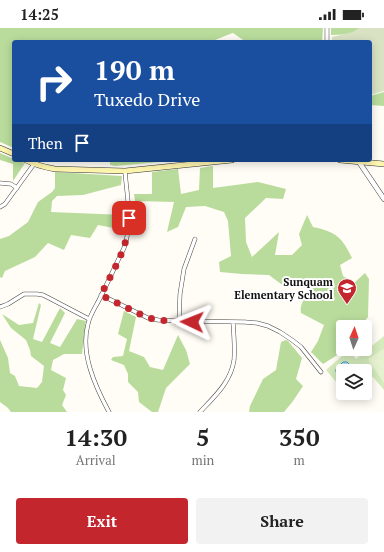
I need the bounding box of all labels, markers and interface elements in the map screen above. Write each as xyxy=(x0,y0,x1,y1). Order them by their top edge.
text: 14:25 xyxy=(20,4,59,24)
text: 190 m xyxy=(94,51,175,88)
icon: right xyxy=(28,56,80,108)
text: Tuxedo Drive xyxy=(94,87,200,111)
icon: arrive xyxy=(71,132,93,154)
text: Then xyxy=(28,133,63,153)
pin xyxy=(112,201,146,235)
icon: arrive xyxy=(118,207,140,229)
place label: Sunquam Elementary School xyxy=(234,275,334,302)
school or university icon: Sunquam Elementary School xyxy=(336,277,358,305)
position arrow xyxy=(171,301,213,343)
north arrow xyxy=(336,320,372,356)
map controls xyxy=(336,320,372,400)
button: layers xyxy=(336,364,372,400)
text: 14:30 xyxy=(64,421,127,453)
text: 5 xyxy=(196,421,210,453)
text: 350 xyxy=(279,421,319,453)
text: Arrival xyxy=(76,451,116,469)
text: min xyxy=(191,451,214,469)
text: m xyxy=(294,451,305,469)
button: Exit xyxy=(16,498,188,544)
button: Share xyxy=(196,498,368,544)

